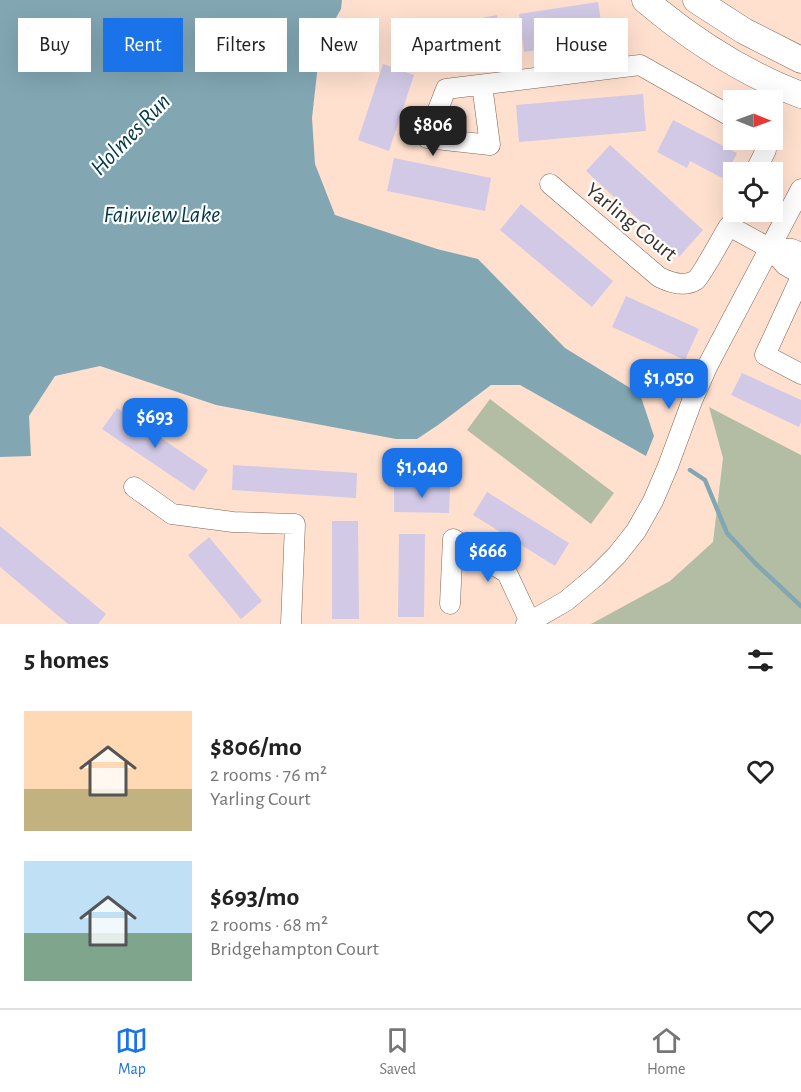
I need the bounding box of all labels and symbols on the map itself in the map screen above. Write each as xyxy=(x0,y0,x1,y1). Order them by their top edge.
water label: Holmes Run xyxy=(86,89,175,180)
north arrow xyxy=(723,90,783,150)
pin: $806 xyxy=(397,106,469,157)
street label: Yarling Court xyxy=(581,178,681,265)
water label: Fairview Lake xyxy=(104,203,220,227)
pin: $1,050 xyxy=(620,359,718,410)
pin: $693 xyxy=(119,398,191,449)
pin: $1,040 xyxy=(373,448,471,499)
pin: $666 xyxy=(452,532,524,583)

